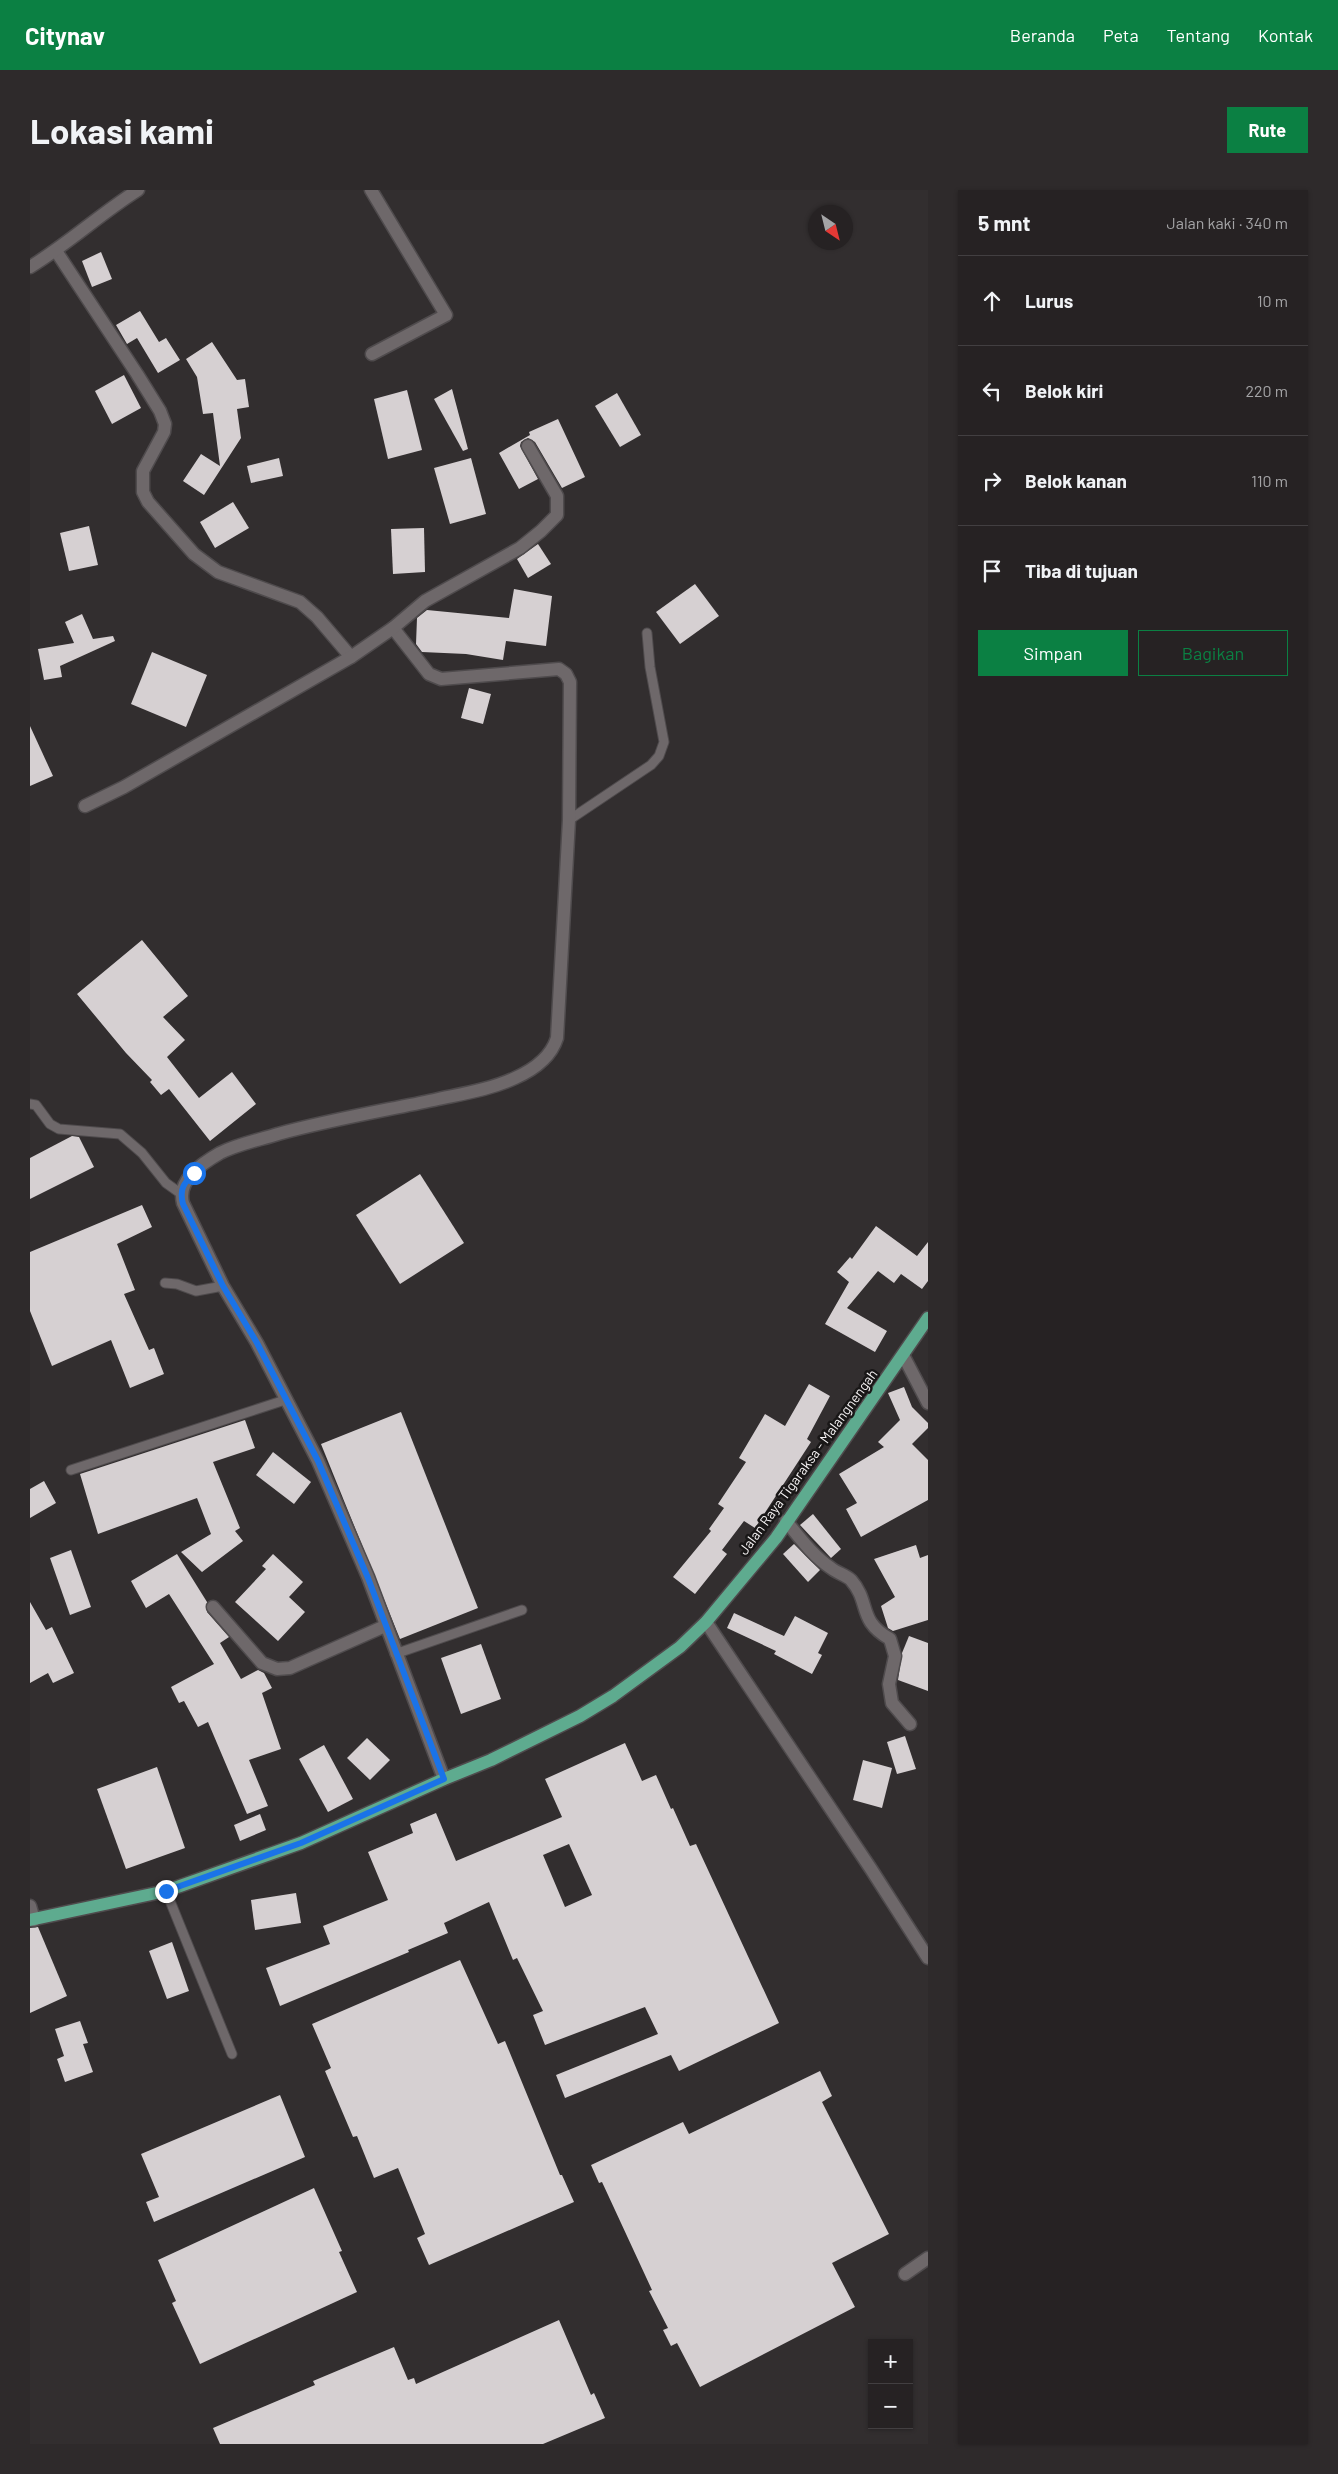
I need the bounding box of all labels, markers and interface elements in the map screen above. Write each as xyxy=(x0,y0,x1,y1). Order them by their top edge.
text: Citynav xyxy=(25,21,105,50)
text: Beranda xyxy=(1010,24,1075,46)
text: Peta xyxy=(1103,24,1139,46)
text: Tentang xyxy=(1167,24,1230,46)
text: Kontak xyxy=(1258,24,1313,46)
button: Rute xyxy=(1227,107,1308,153)
text: Lokasi kami xyxy=(30,109,214,151)
north arrow xyxy=(808,205,853,250)
text: 5 mnt xyxy=(978,210,1031,235)
text: Jalan kaki · 340 m xyxy=(1166,213,1288,232)
icon: ahead xyxy=(978,287,1006,315)
text: Lurus xyxy=(1025,289,1073,312)
text: 10 m xyxy=(1257,291,1288,310)
icon: left xyxy=(978,377,1006,405)
text: Belok kiri xyxy=(1025,379,1103,402)
text: 220 m xyxy=(1245,381,1288,400)
icon: right xyxy=(978,467,1006,495)
text: Belok kanan xyxy=(1025,469,1127,492)
text: 110 m xyxy=(1251,471,1288,490)
icon: arrive xyxy=(978,557,1006,585)
text: Tiba di tujuan xyxy=(1025,559,1138,582)
button: Simpan xyxy=(978,630,1128,676)
button: Bagikan xyxy=(1138,630,1288,676)
route start xyxy=(183,1162,206,1185)
street label: Jalan Raya Tigaraksa - Malangnengah xyxy=(735,1366,881,1558)
route end xyxy=(155,1880,178,1903)
map controls xyxy=(868,2339,913,2429)
button: + xyxy=(868,2339,913,2384)
button: − xyxy=(868,2384,913,2429)

